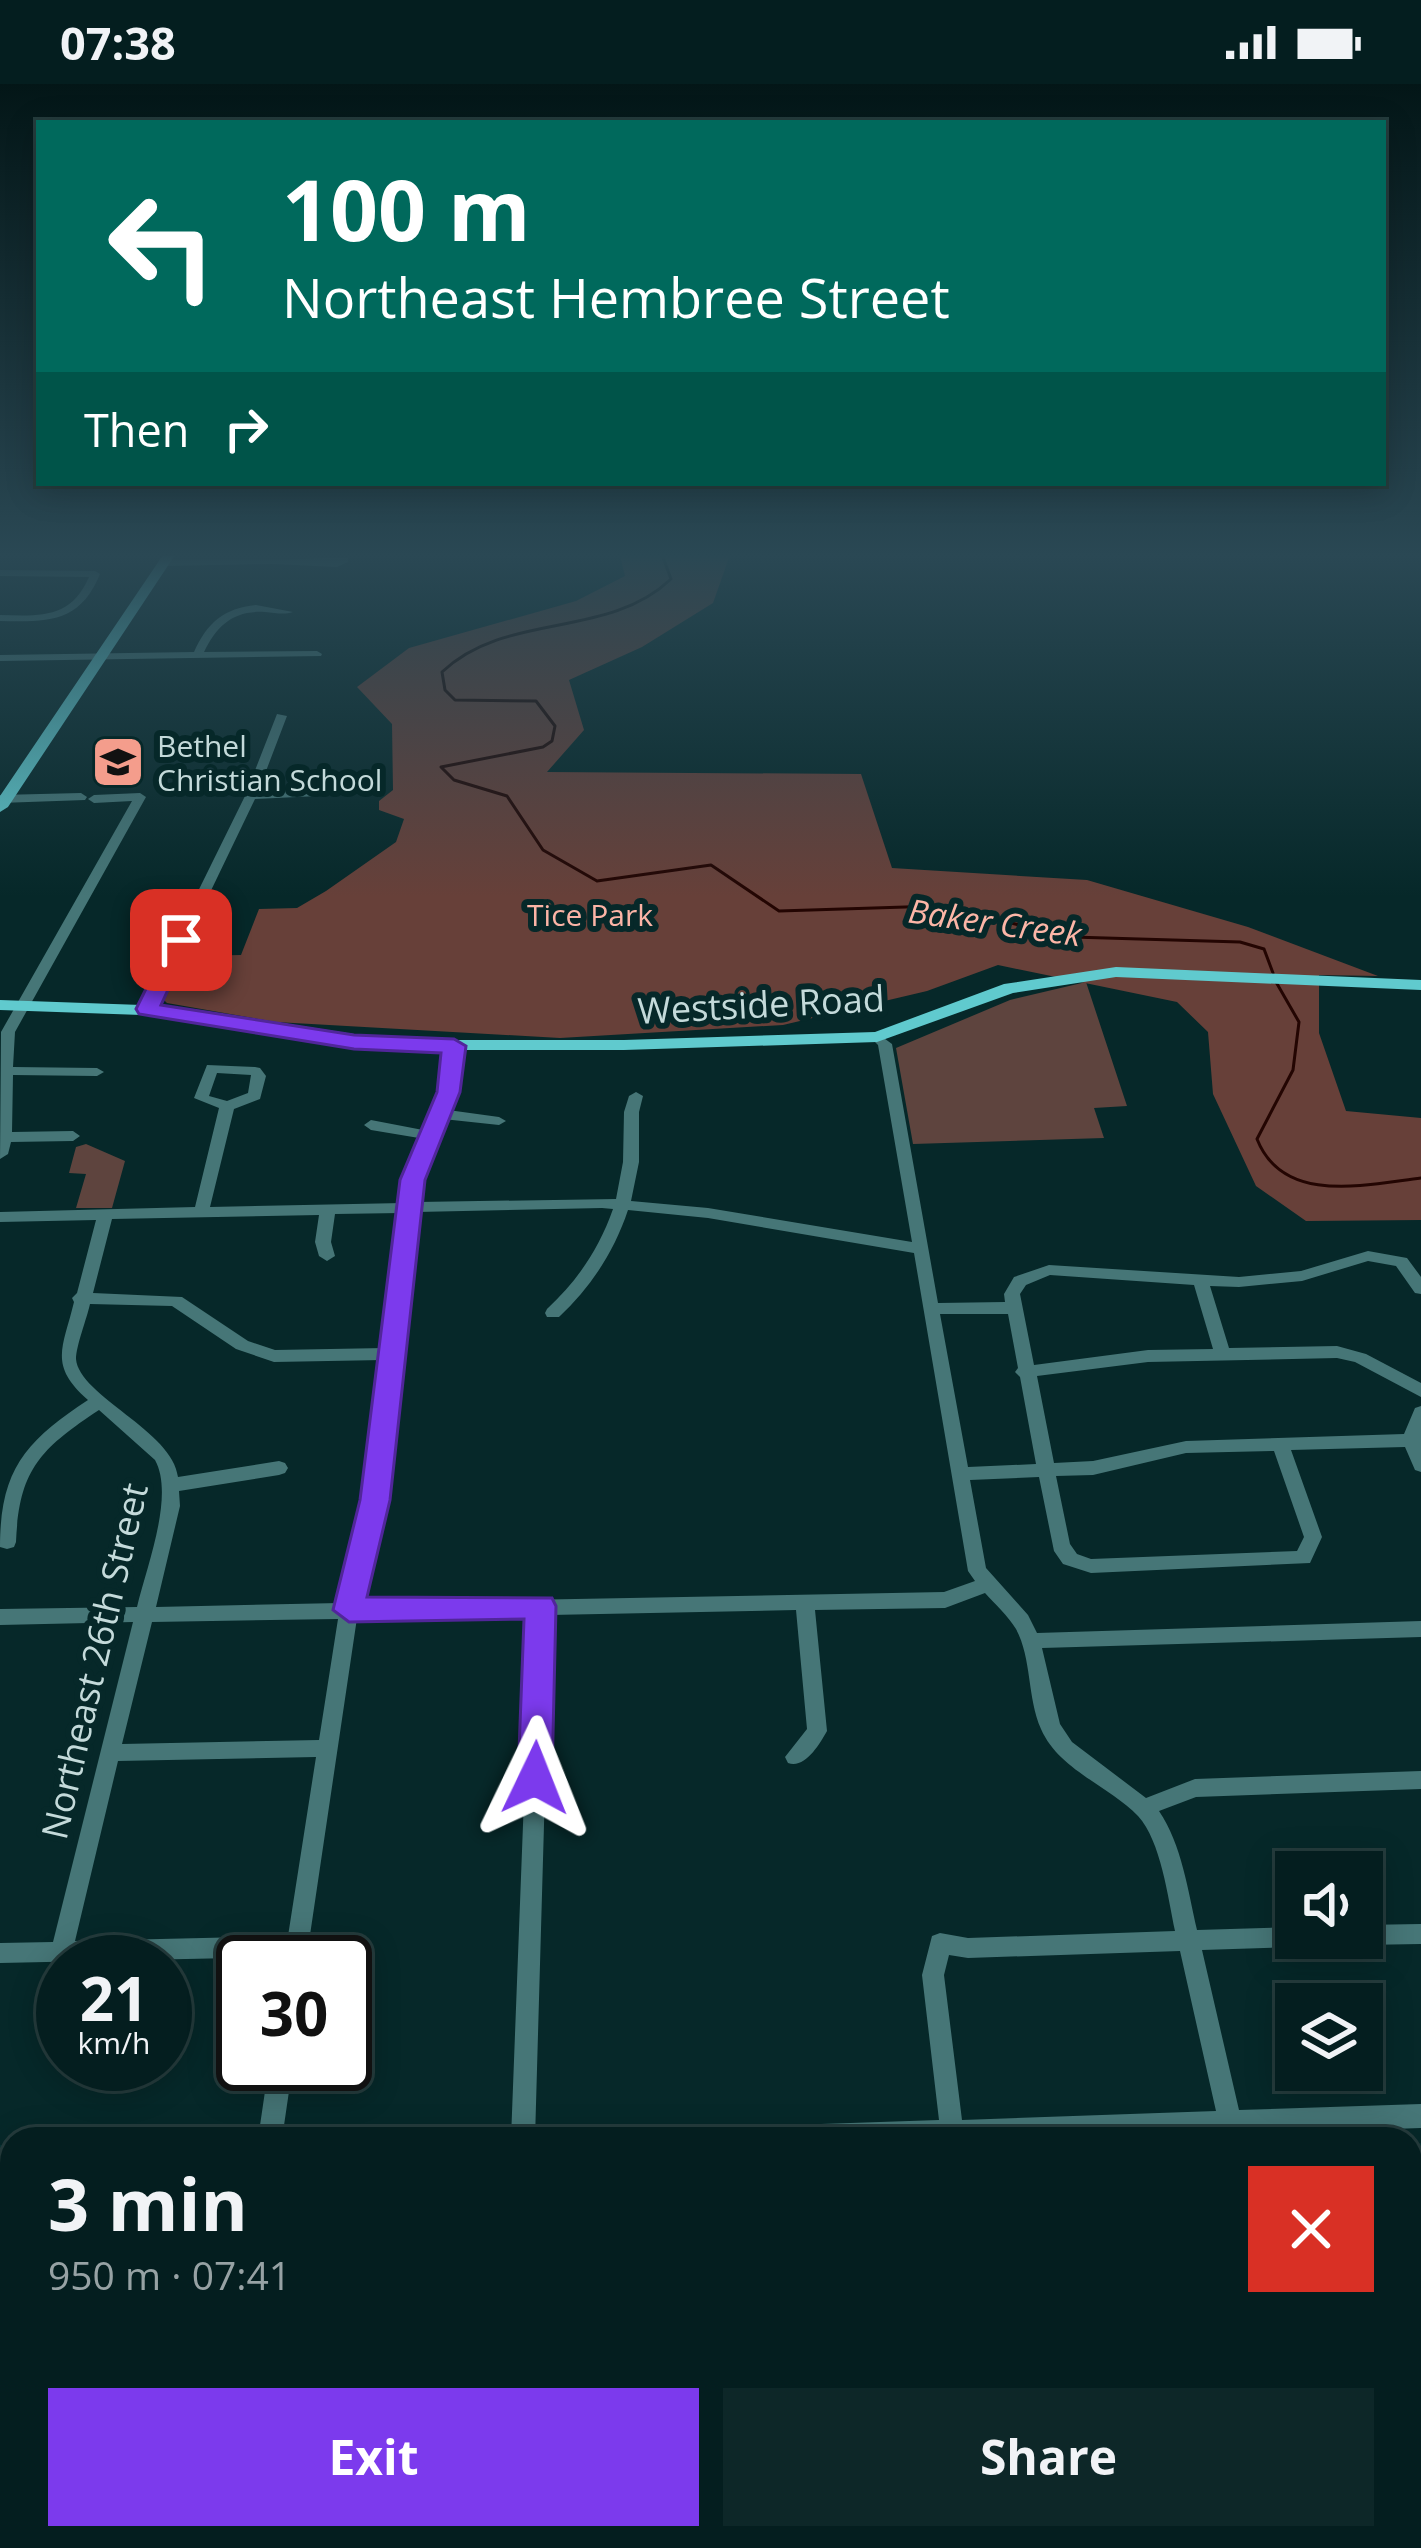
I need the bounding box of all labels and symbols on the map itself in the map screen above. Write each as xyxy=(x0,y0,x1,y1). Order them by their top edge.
place label: Bethel Christian School xyxy=(157,725,382,800)
school or university icon: Bethel Christian School xyxy=(90,734,146,790)
water label: Baker Creek xyxy=(906,888,1086,957)
pin xyxy=(130,889,232,991)
park label: Tice Park xyxy=(527,894,653,935)
street label: Westside Road xyxy=(636,973,886,1035)
street label: Northeast 26th Street xyxy=(29,1478,159,1844)
position arrow xyxy=(472,1715,598,1841)
speed limit sign: 30 xyxy=(216,1935,372,2091)

